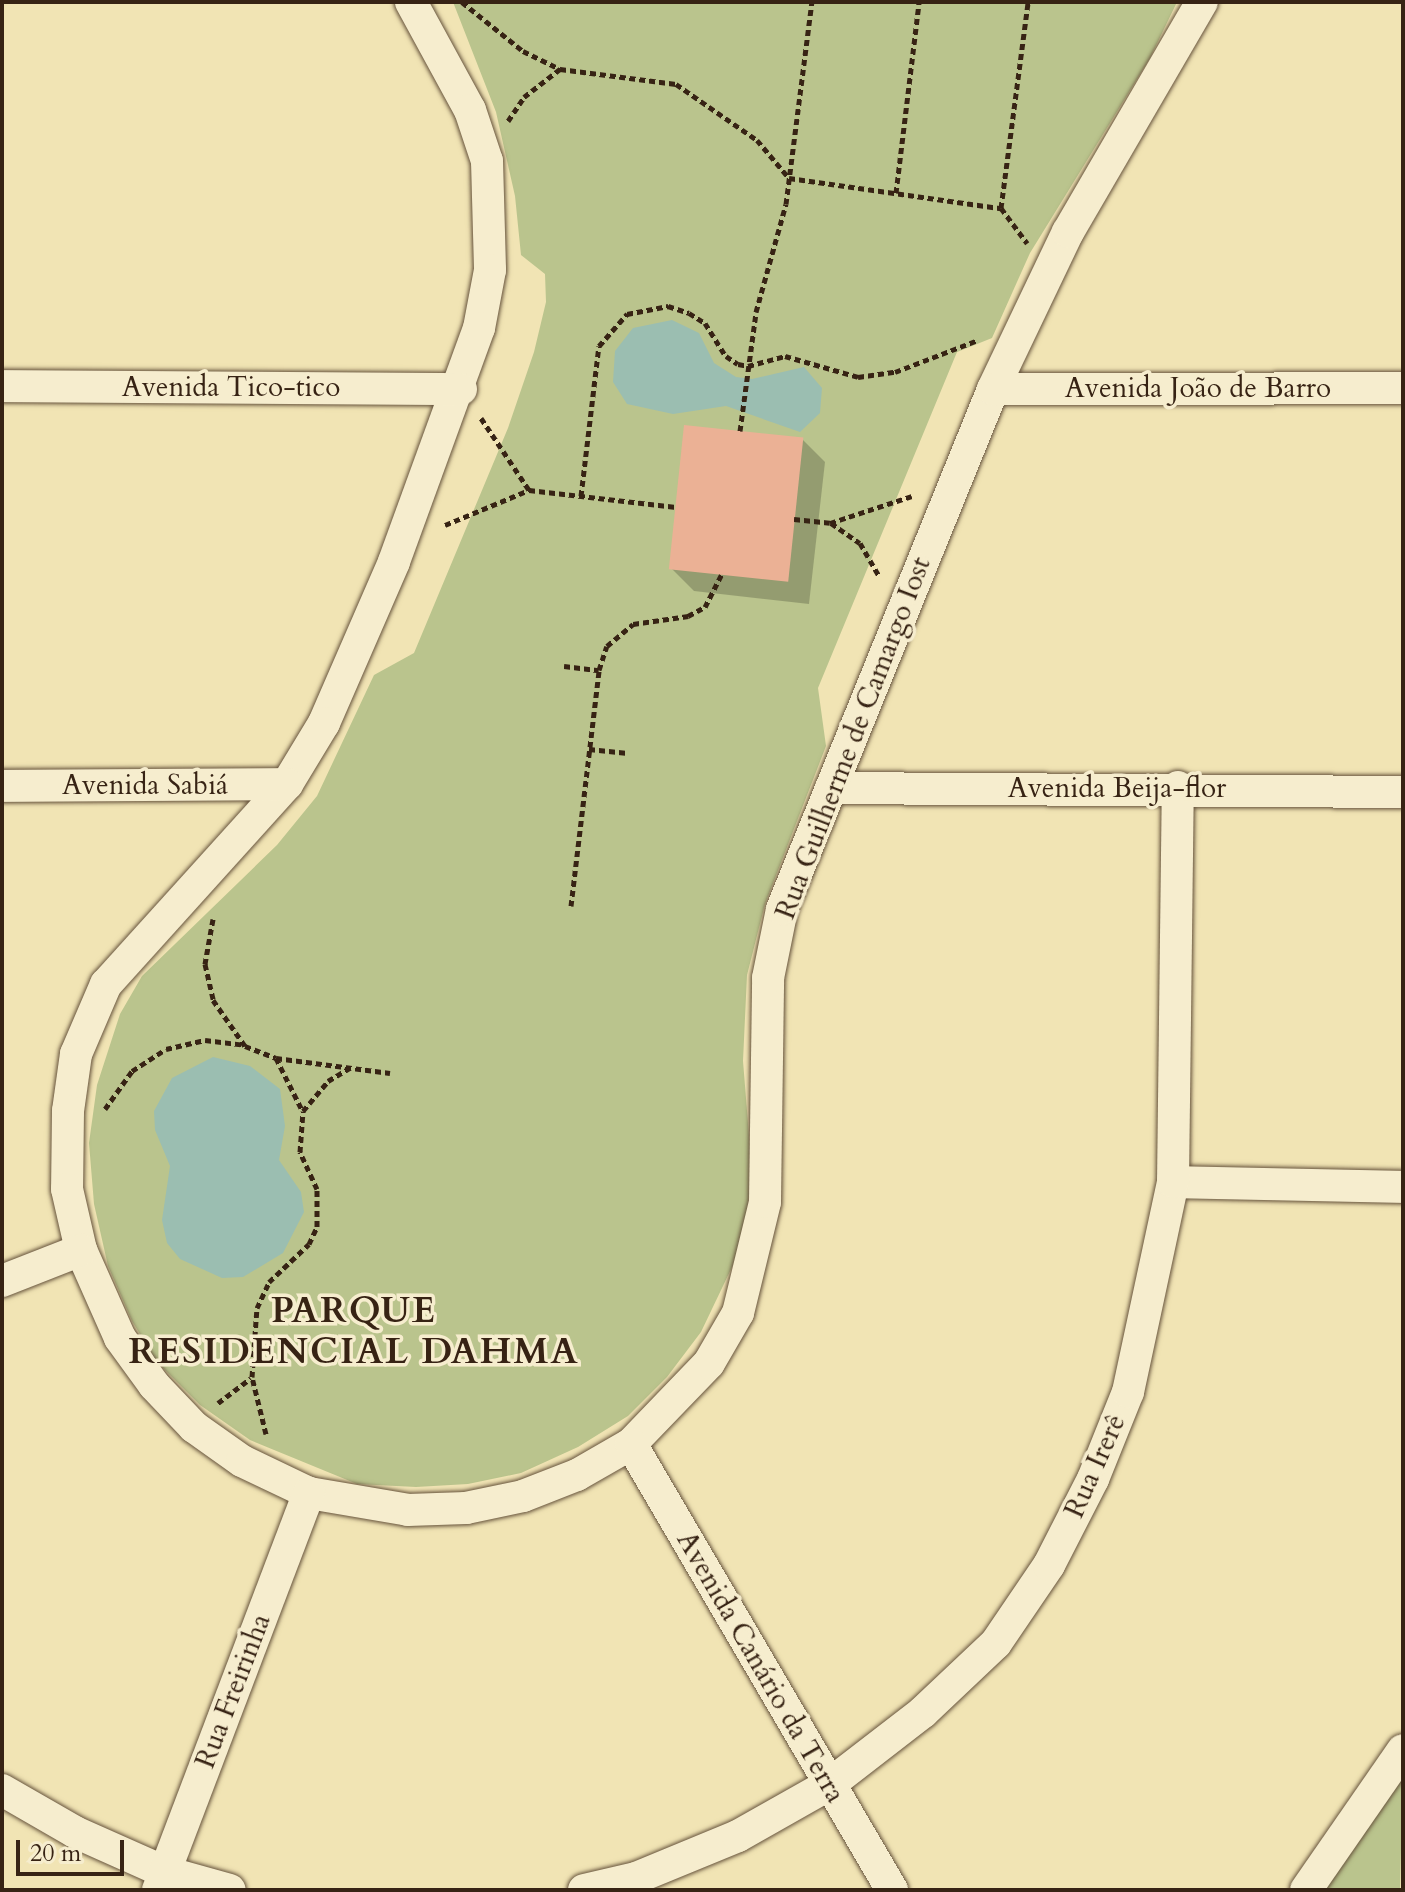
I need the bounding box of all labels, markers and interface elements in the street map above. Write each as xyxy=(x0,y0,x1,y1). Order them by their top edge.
street label: Avenida Tico-tico xyxy=(122,370,340,404)
street label: Avenida João de Barro xyxy=(1065,371,1331,405)
street label: Rua Guilherme de Camargo Iost xyxy=(768,552,938,924)
street label: Avenida Sabiá xyxy=(62,768,228,802)
street label: Avenida Beija-flor xyxy=(1008,771,1226,805)
district label: PARQUE RESIDENCIAL DAHMA xyxy=(129,1288,579,1373)
street label: Rua Irerê xyxy=(1057,1409,1133,1523)
street label: Avenida Canário da Terra xyxy=(670,1525,852,1809)
street label: Rua Freirinha xyxy=(188,1609,278,1773)
scale bar xyxy=(20,1824,128,1874)
text: 20 m xyxy=(30,1837,81,1870)

